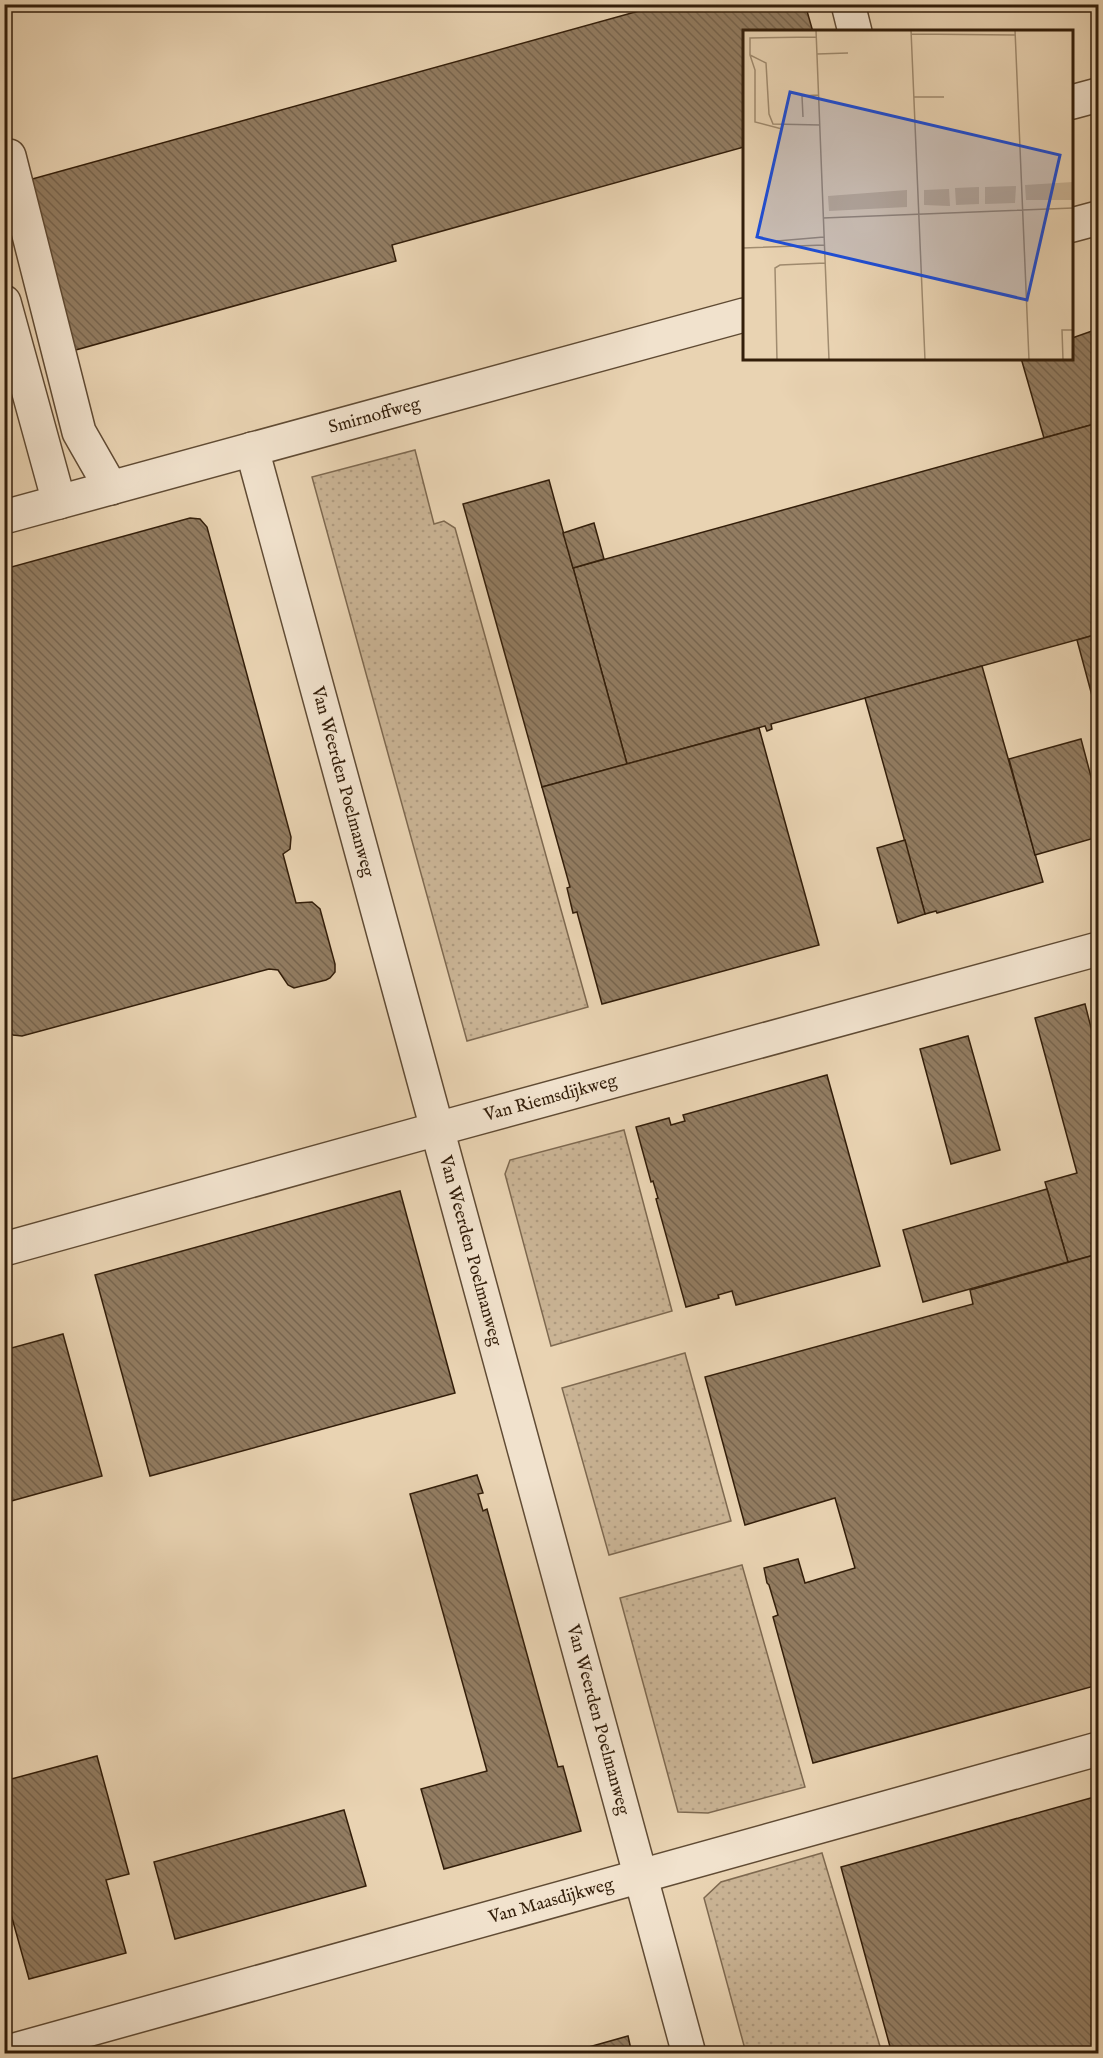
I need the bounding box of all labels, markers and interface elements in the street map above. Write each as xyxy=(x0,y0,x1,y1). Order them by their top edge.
inset map xyxy=(743,30,1073,360)
street label: Smirnoffweg xyxy=(326,392,423,439)
street label: Van Weerden Poelmanweg xyxy=(305,683,380,880)
street label: Van Riemsdijkweg xyxy=(481,1069,620,1127)
street label: Van Weerden Poelmanweg xyxy=(433,1152,507,1349)
street label: Van Weerden Poelmanweg xyxy=(561,1621,635,1818)
street label: Van Maasdijkweg xyxy=(485,1873,617,1930)

